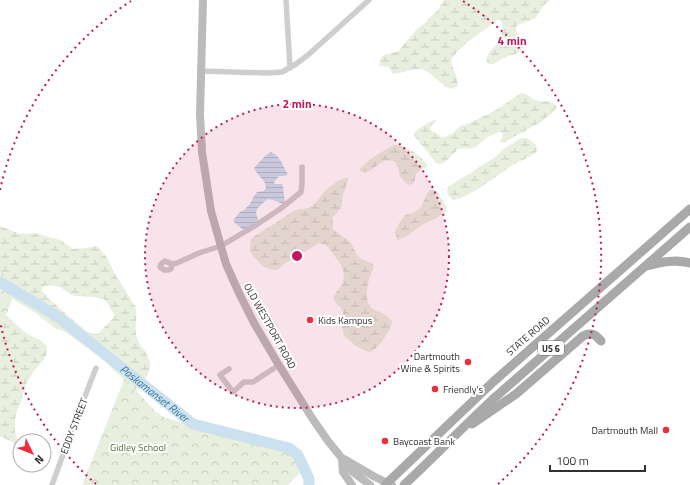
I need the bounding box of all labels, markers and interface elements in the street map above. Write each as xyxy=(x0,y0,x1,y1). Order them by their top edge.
text: 4 min xyxy=(497,31,527,50)
text: 2 min xyxy=(282,94,312,113)
centre of rings xyxy=(290,249,304,263)
street label: OLD WESTPORT ROAD xyxy=(240,280,300,372)
place label: Kids Kampus xyxy=(318,313,373,328)
street label: STATE ROAD xyxy=(503,313,553,359)
marker: Kids Kampus xyxy=(305,315,315,325)
road number: US 6 xyxy=(538,341,564,355)
place label: Dartmouth Wine & Spirits xyxy=(401,349,460,376)
marker: Dartmouth Wine & Spirits xyxy=(463,357,473,367)
water label: Paskamanset River xyxy=(117,361,194,427)
place label: Friendly's xyxy=(443,382,484,397)
marker: Friendly's xyxy=(430,384,440,394)
street label: EDDY STREET xyxy=(56,395,92,456)
place label: Dartmouth Mall xyxy=(592,423,658,438)
marker: Dartmouth Mall xyxy=(661,425,671,435)
north arrow xyxy=(12,433,52,473)
place label: Baycoast Bank xyxy=(393,434,455,449)
marker: Baycoast Bank xyxy=(380,436,390,446)
park label: Gidley School xyxy=(110,440,166,455)
scale bar xyxy=(550,447,645,473)
text: 100 m xyxy=(556,451,589,470)
text: N xyxy=(31,452,48,468)

